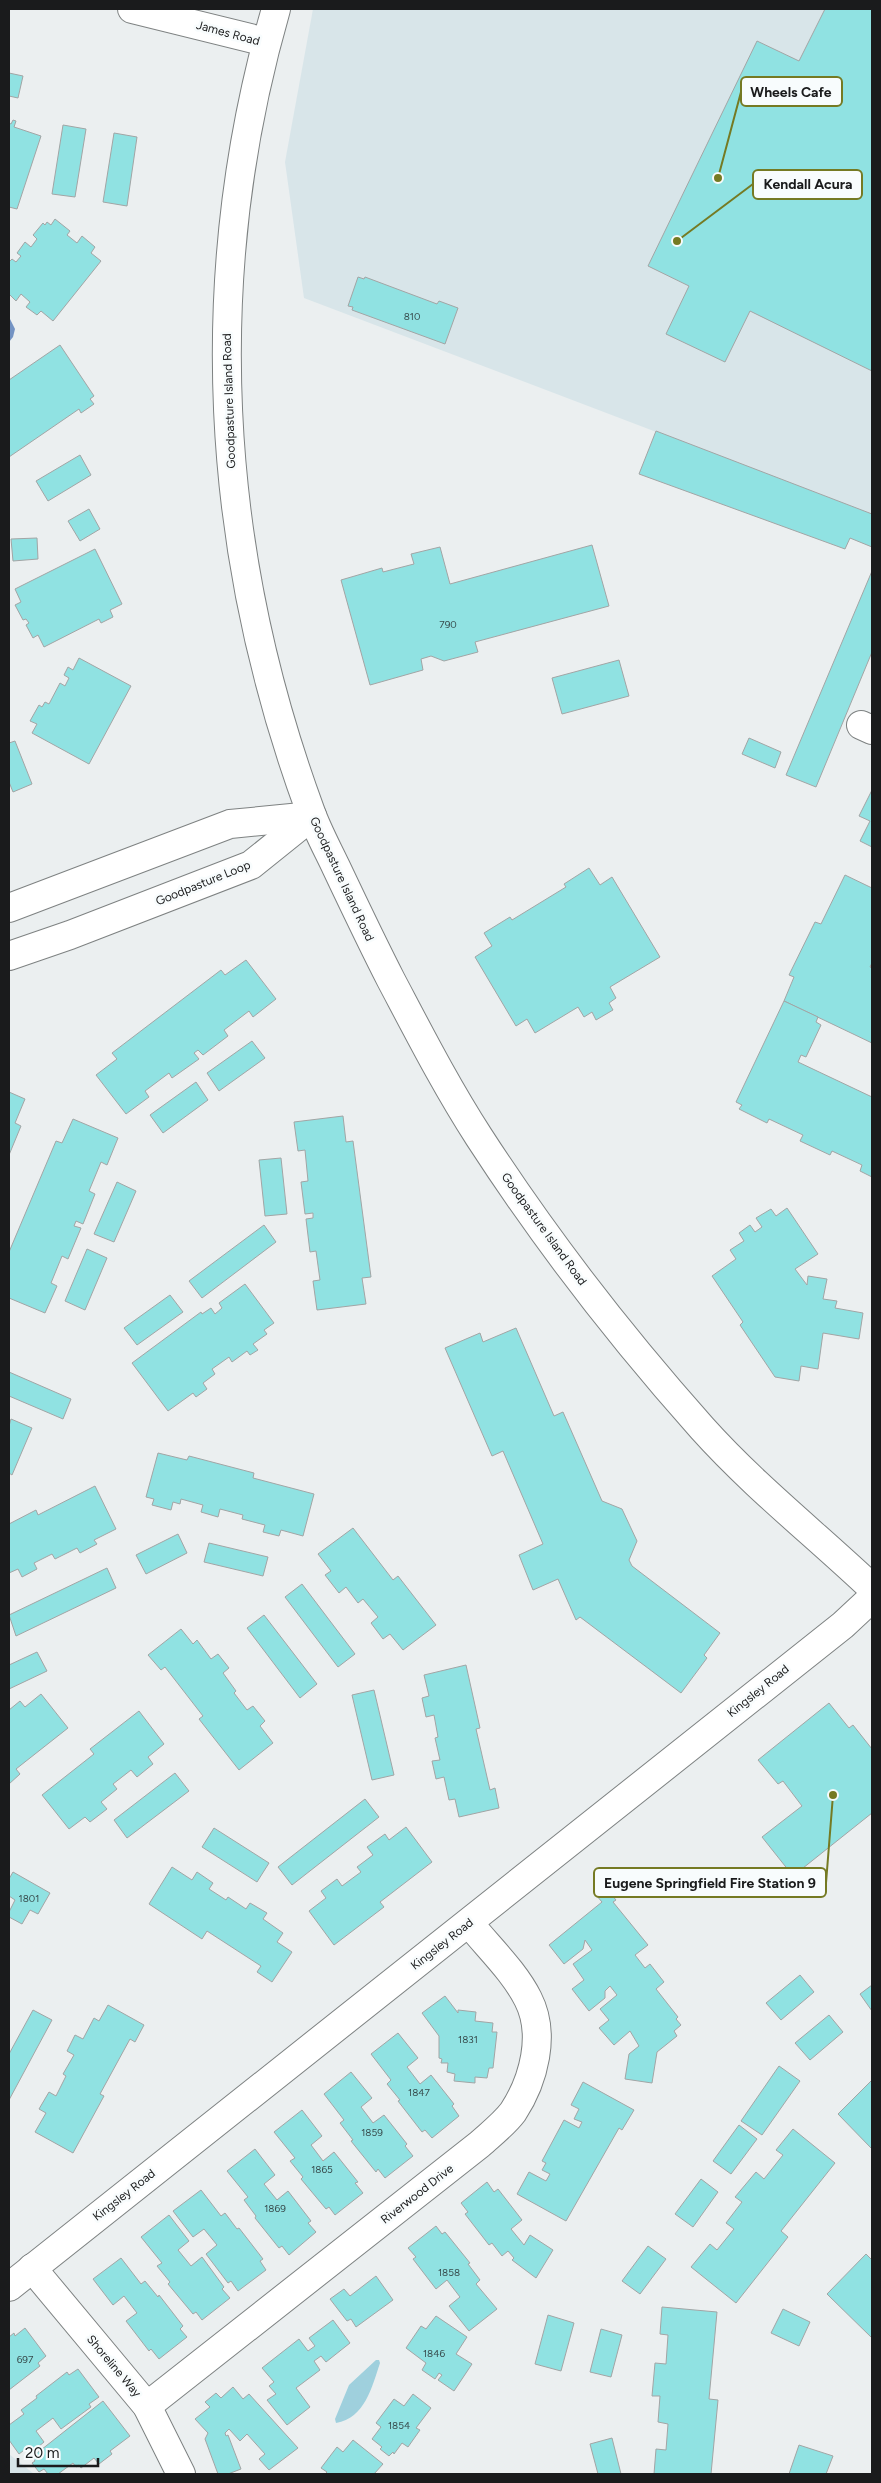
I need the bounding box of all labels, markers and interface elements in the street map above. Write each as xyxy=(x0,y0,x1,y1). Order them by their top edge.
street label: James Road xyxy=(195,18,261,48)
callout: Wheels Cafe xyxy=(741,77,842,106)
text: Wheels Cafe xyxy=(750,84,832,101)
callout: Kendall Acura xyxy=(753,170,862,199)
text: Kendall Acura xyxy=(764,176,852,193)
house number: 810 xyxy=(404,310,420,323)
street label: Goodpasture Island Road xyxy=(220,333,238,469)
house number: 790 xyxy=(439,618,457,631)
street label: Goodpasture Island Road xyxy=(307,815,377,943)
street label: Goodpasture Loop xyxy=(154,858,252,908)
street label: Goodpasture Island Road xyxy=(498,1170,590,1288)
street label: Kingsley Road xyxy=(724,1662,792,1720)
callout: Eugene Springfield Fire Station 9 xyxy=(594,1868,826,1897)
text: Eugene Springfield Fire Station 9 xyxy=(604,1875,816,1892)
house number: 1801 xyxy=(19,1892,39,1905)
street label: Kingsley Road xyxy=(408,1915,476,1973)
house number: 1831 xyxy=(458,2033,478,2046)
house number: 1847 xyxy=(408,2086,431,2099)
house number: 1859 xyxy=(361,2126,383,2139)
street label: Riverwood Drive xyxy=(378,2161,456,2227)
house number: 1865 xyxy=(311,2163,333,2176)
street label: Kingsley Road xyxy=(90,2166,158,2224)
house number: 1869 xyxy=(264,2202,286,2215)
house number: 1858 xyxy=(438,2266,460,2279)
street label: Shoreline Way xyxy=(84,2332,144,2400)
house number: 1846 xyxy=(423,2347,445,2360)
house number: 697 xyxy=(17,2353,34,2366)
house number: 1854 xyxy=(388,2419,410,2432)
scale bar xyxy=(18,2436,98,2468)
text: 20 m xyxy=(25,2444,59,2462)

